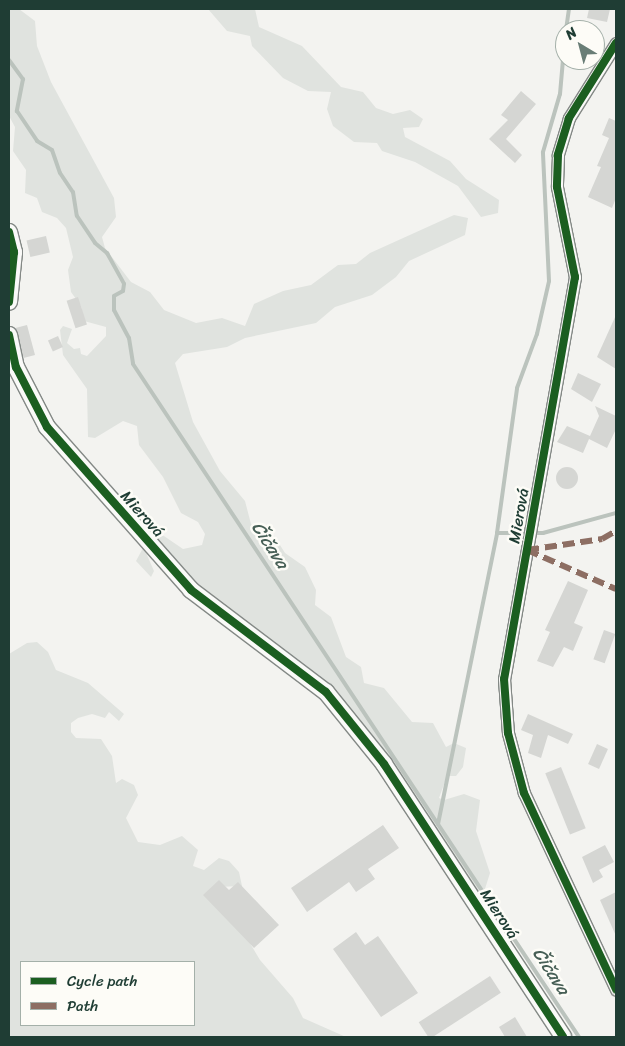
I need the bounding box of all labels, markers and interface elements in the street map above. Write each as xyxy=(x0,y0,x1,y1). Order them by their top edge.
north arrow xyxy=(555,20,605,70)
text: N xyxy=(560,21,583,46)
street label: Mierová xyxy=(116,487,168,541)
street label: Mierová xyxy=(505,487,533,545)
water label: Čičava xyxy=(247,517,293,573)
street label: Mierová xyxy=(476,885,522,943)
water label: Čičava xyxy=(528,943,574,999)
legend xyxy=(20,961,195,1026)
text: Cycle path xyxy=(67,968,137,994)
text: Path xyxy=(67,993,98,1019)

